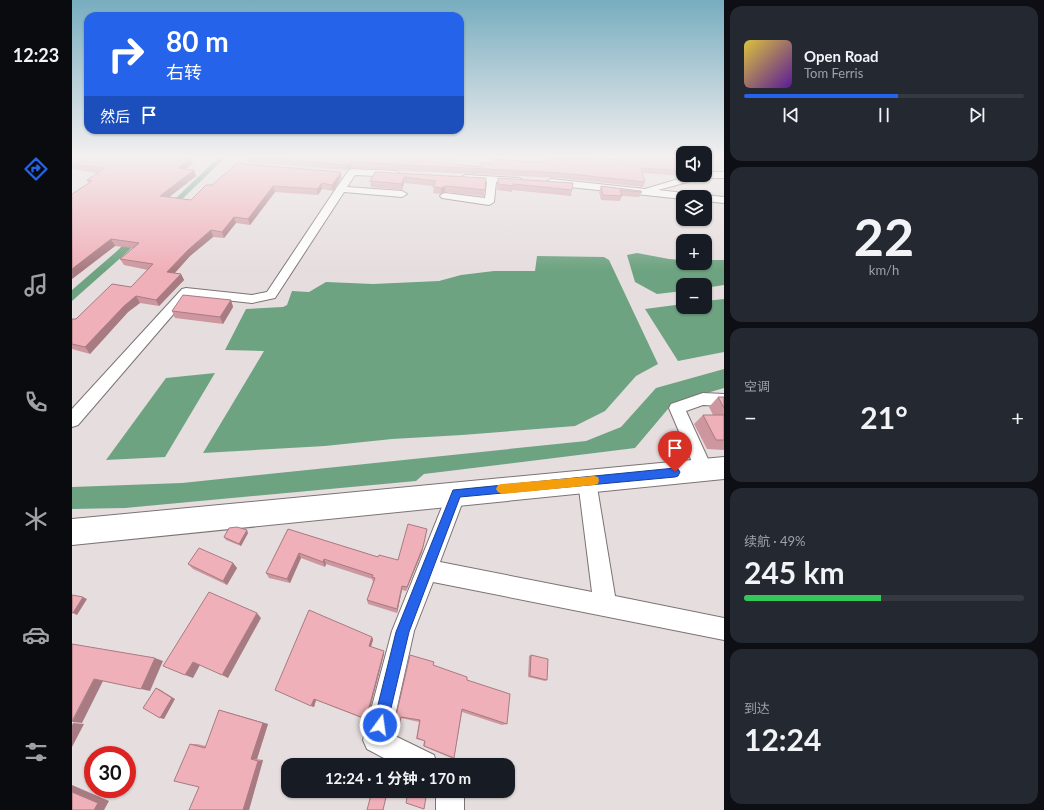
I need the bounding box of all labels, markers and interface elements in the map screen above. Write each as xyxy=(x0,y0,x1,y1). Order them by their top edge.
text: 80 m xyxy=(166,24,229,58)
icon: right xyxy=(100,28,152,80)
text: 12:23 xyxy=(13,44,59,66)
text: Open Road xyxy=(804,47,879,65)
text: 右转 xyxy=(166,61,202,83)
text: Tom Ferris xyxy=(804,65,863,81)
icon: arrive xyxy=(138,104,160,126)
icon: previous xyxy=(780,104,802,126)
icon: pause xyxy=(873,104,895,126)
icon: next xyxy=(966,104,988,126)
text: 然后 xyxy=(100,107,130,125)
map controls xyxy=(676,146,712,314)
button: sound xyxy=(676,146,712,182)
icon: directions xyxy=(22,155,50,183)
button: layers xyxy=(676,190,712,226)
text: 22 xyxy=(854,205,914,267)
button: + xyxy=(676,234,712,270)
text: km/h xyxy=(869,262,899,278)
icon: music xyxy=(22,271,50,299)
button: − xyxy=(676,278,712,314)
text: 空调 xyxy=(744,378,770,394)
icon: phone xyxy=(22,388,50,416)
text: 21° xyxy=(860,399,908,435)
text: − xyxy=(744,404,757,431)
text: + xyxy=(1011,404,1024,431)
pin xyxy=(658,431,692,472)
icon: arrive xyxy=(664,437,686,459)
icon: climate xyxy=(22,505,50,533)
text: 续航 · 49% xyxy=(744,533,806,549)
text: 245 km xyxy=(744,554,845,590)
icon: car xyxy=(22,621,50,649)
text: 到达 xyxy=(744,700,770,716)
position arrow xyxy=(359,704,401,746)
text: 12:24 xyxy=(744,721,821,757)
icon: filters xyxy=(22,738,50,766)
speed limit sign: 30 xyxy=(84,746,136,798)
text: 12:24 · 1 分钟 · 170 m xyxy=(325,769,471,787)

